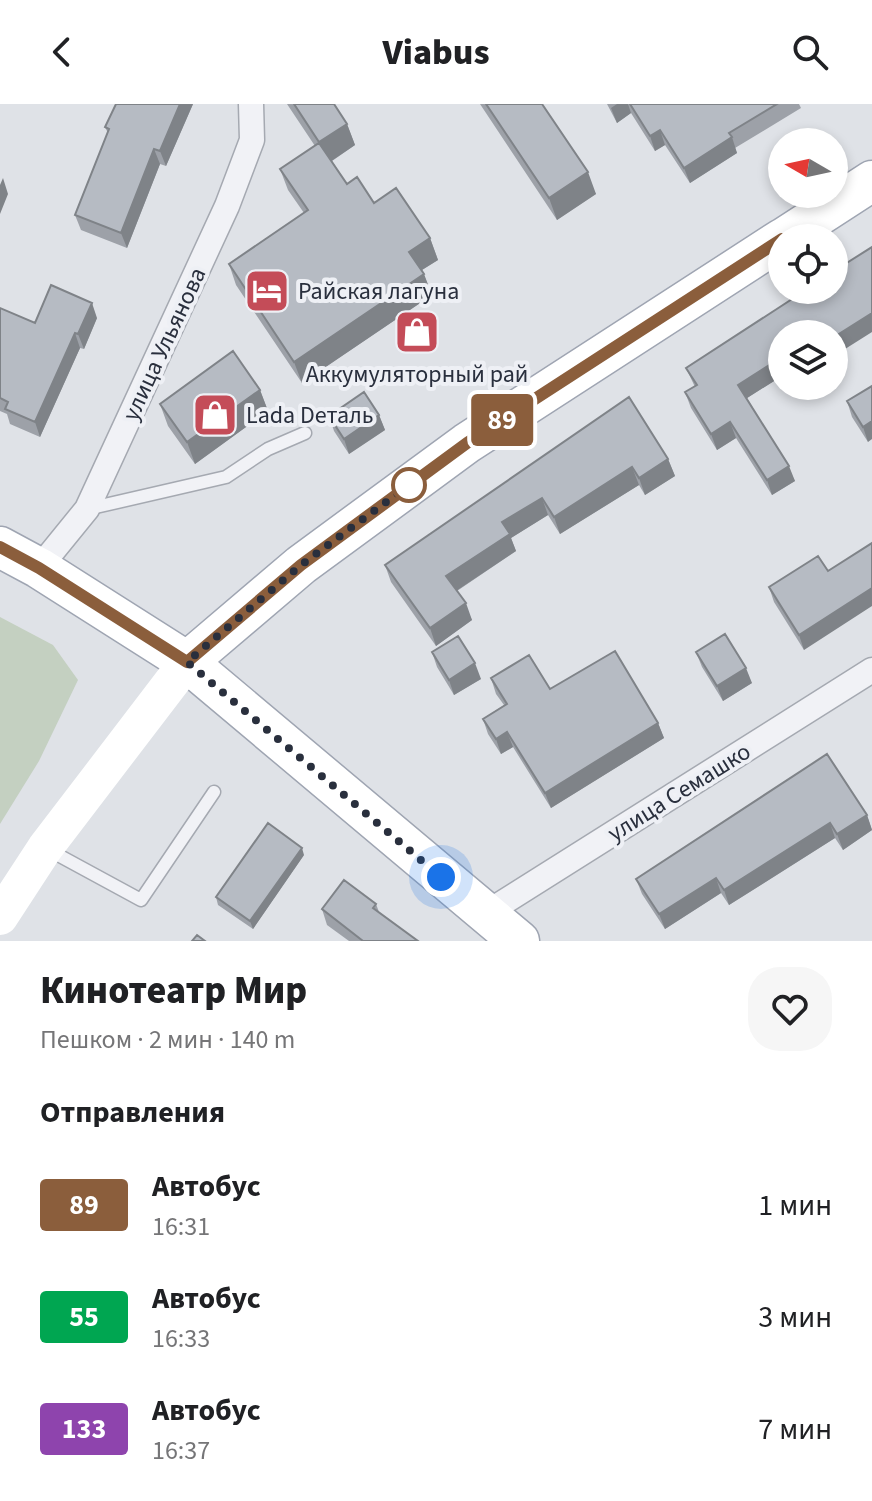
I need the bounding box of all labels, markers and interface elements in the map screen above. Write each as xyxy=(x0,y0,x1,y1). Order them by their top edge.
text: Viabus xyxy=(382,27,490,78)
icon: back xyxy=(40,30,84,74)
icon: search xyxy=(788,30,832,74)
north arrow xyxy=(768,128,848,208)
map controls xyxy=(768,128,848,400)
button: locate xyxy=(768,224,848,304)
street label: улица Ульянова xyxy=(114,262,215,427)
hotel icon: Райская лагуна xyxy=(243,267,291,315)
place label: Райская лагуна xyxy=(298,274,459,309)
shop icon: Аккумуляторный рай xyxy=(393,308,441,356)
button: layers xyxy=(768,320,848,400)
place label: Аккумуляторный рай xyxy=(306,357,528,392)
shop icon: Lada Dеталь xyxy=(191,391,239,439)
line badge: 89 xyxy=(466,394,538,446)
place label: Lada Dеталь xyxy=(246,398,374,433)
text: 89 xyxy=(487,400,517,440)
unlabelled marker xyxy=(392,468,426,502)
street label: улица Семашко xyxy=(601,734,758,850)
your location xyxy=(421,857,461,897)
text: Кинотеатр Мир xyxy=(40,964,307,1018)
button: heart xyxy=(748,967,832,1051)
text: Пешком · 2 мин · 140 m xyxy=(40,1021,295,1058)
text: Отправления xyxy=(40,1091,225,1134)
text: Автобус xyxy=(152,1165,261,1208)
text: 1 мин xyxy=(758,1184,832,1227)
text: 89 xyxy=(69,1185,99,1225)
text: 16:31 xyxy=(152,1208,210,1245)
text: Автобус xyxy=(152,1277,261,1320)
text: 3 мин xyxy=(758,1296,832,1339)
text: 55 xyxy=(69,1297,99,1337)
text: 16:33 xyxy=(152,1320,210,1357)
text: Автобус xyxy=(152,1389,261,1432)
text: 7 мин xyxy=(758,1408,832,1451)
text: 133 xyxy=(62,1409,106,1449)
text: 16:37 xyxy=(152,1432,210,1469)

